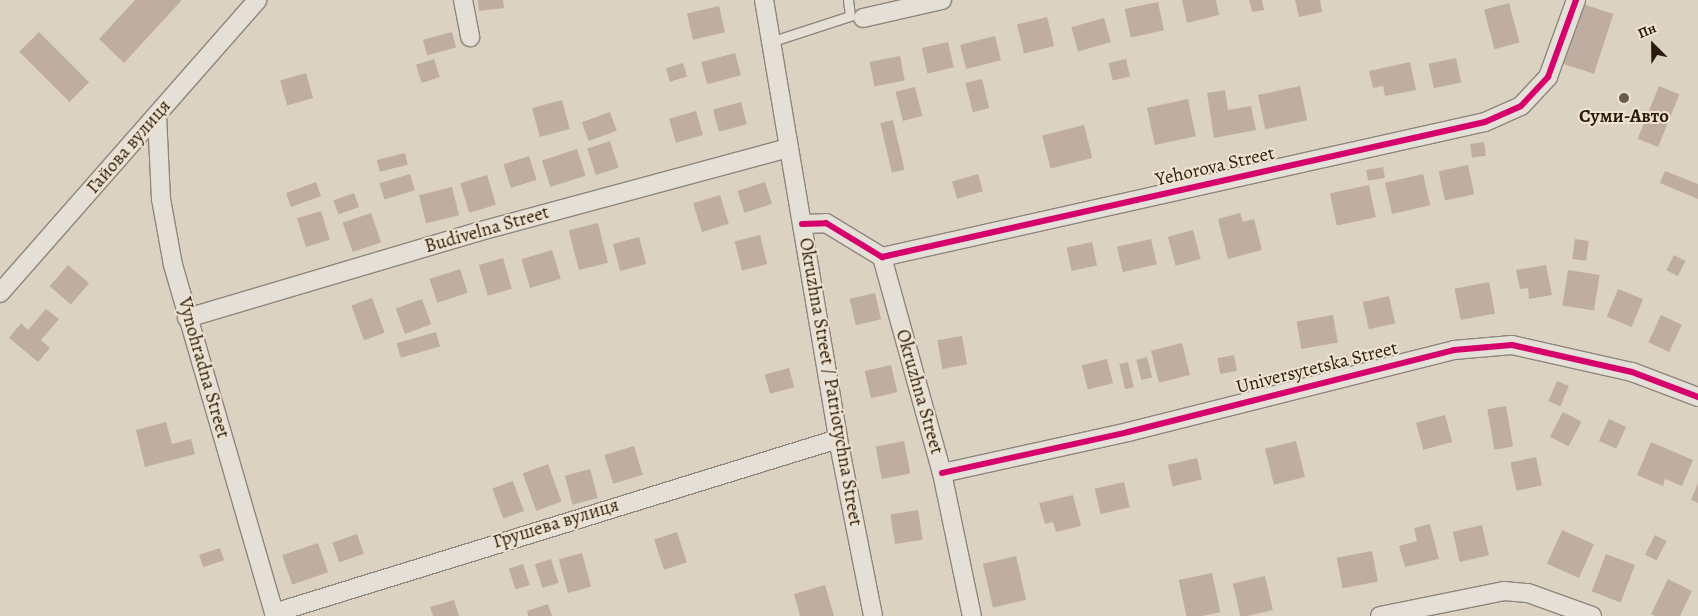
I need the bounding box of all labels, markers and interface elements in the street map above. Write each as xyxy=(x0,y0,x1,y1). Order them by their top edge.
text: Пн xyxy=(1635,18,1659,43)
north arrow xyxy=(1628,20,1678,70)
marker: Суми-Авто xyxy=(1618,92,1630,104)
street label: Гайова вулиця xyxy=(82,95,176,199)
place label: Суми-Авто xyxy=(1579,106,1669,128)
street label: Yehorova Street xyxy=(1153,142,1277,192)
street label: Budivelna Street xyxy=(422,201,552,259)
street label: Okruzhna Street / Patriotychna Street xyxy=(793,236,867,528)
street label: Vynohradna Street xyxy=(172,295,234,441)
street label: Okruzhna Street xyxy=(890,327,948,457)
street label: Universytetska Street xyxy=(1234,337,1400,399)
street label: Грушева вулиця xyxy=(490,494,622,554)

